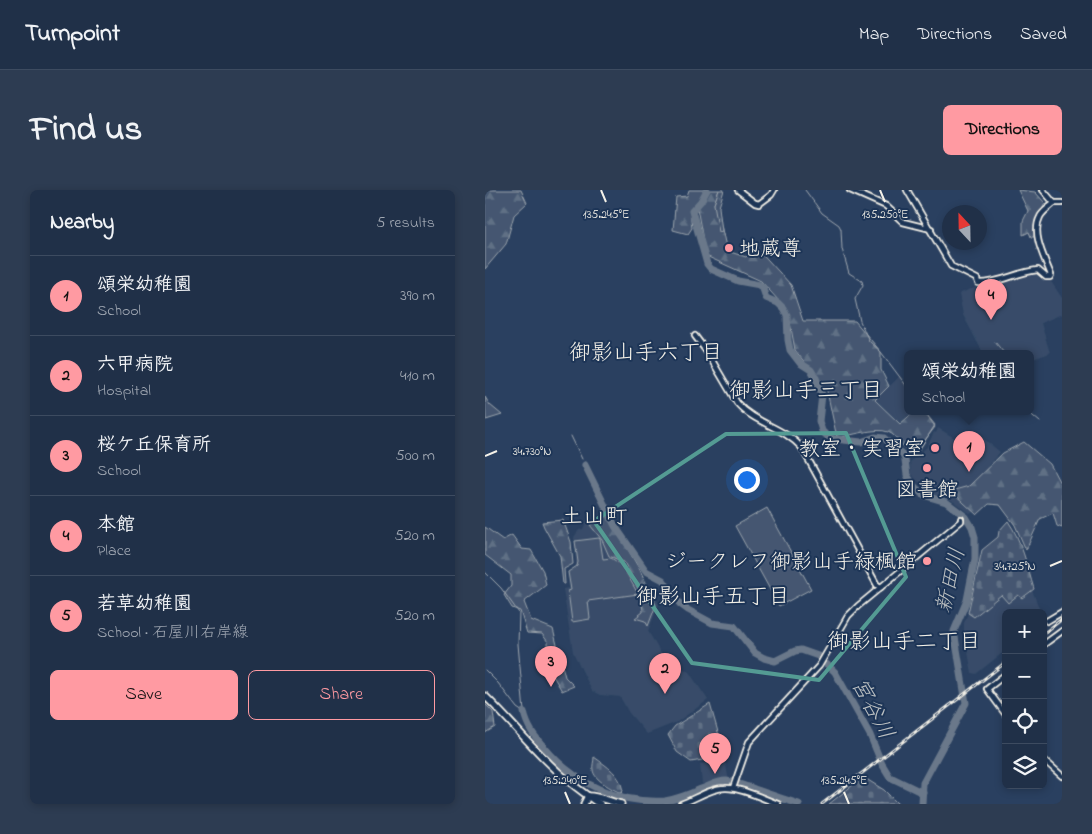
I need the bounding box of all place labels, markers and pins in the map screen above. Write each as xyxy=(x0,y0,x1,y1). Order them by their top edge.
place label: 地蔵尊 xyxy=(739,235,802,265)
marker: 地蔵尊 xyxy=(723,242,735,254)
pin: 4 xyxy=(975,279,1007,320)
pin: 1 xyxy=(953,431,985,472)
place label: 教室・実習室 xyxy=(799,435,925,465)
marker: 教室・実習室 xyxy=(929,442,941,454)
marker: 図書館 xyxy=(921,462,933,474)
place label: 図書館 xyxy=(896,476,959,506)
place label: ジークレフ御影山手緑楓館 xyxy=(665,548,917,578)
marker: ジークレフ御影山手緑楓館 xyxy=(921,555,933,567)
pin: 3 xyxy=(535,646,567,687)
pin: 2 xyxy=(649,653,681,694)
pin: 5 xyxy=(699,733,731,774)

